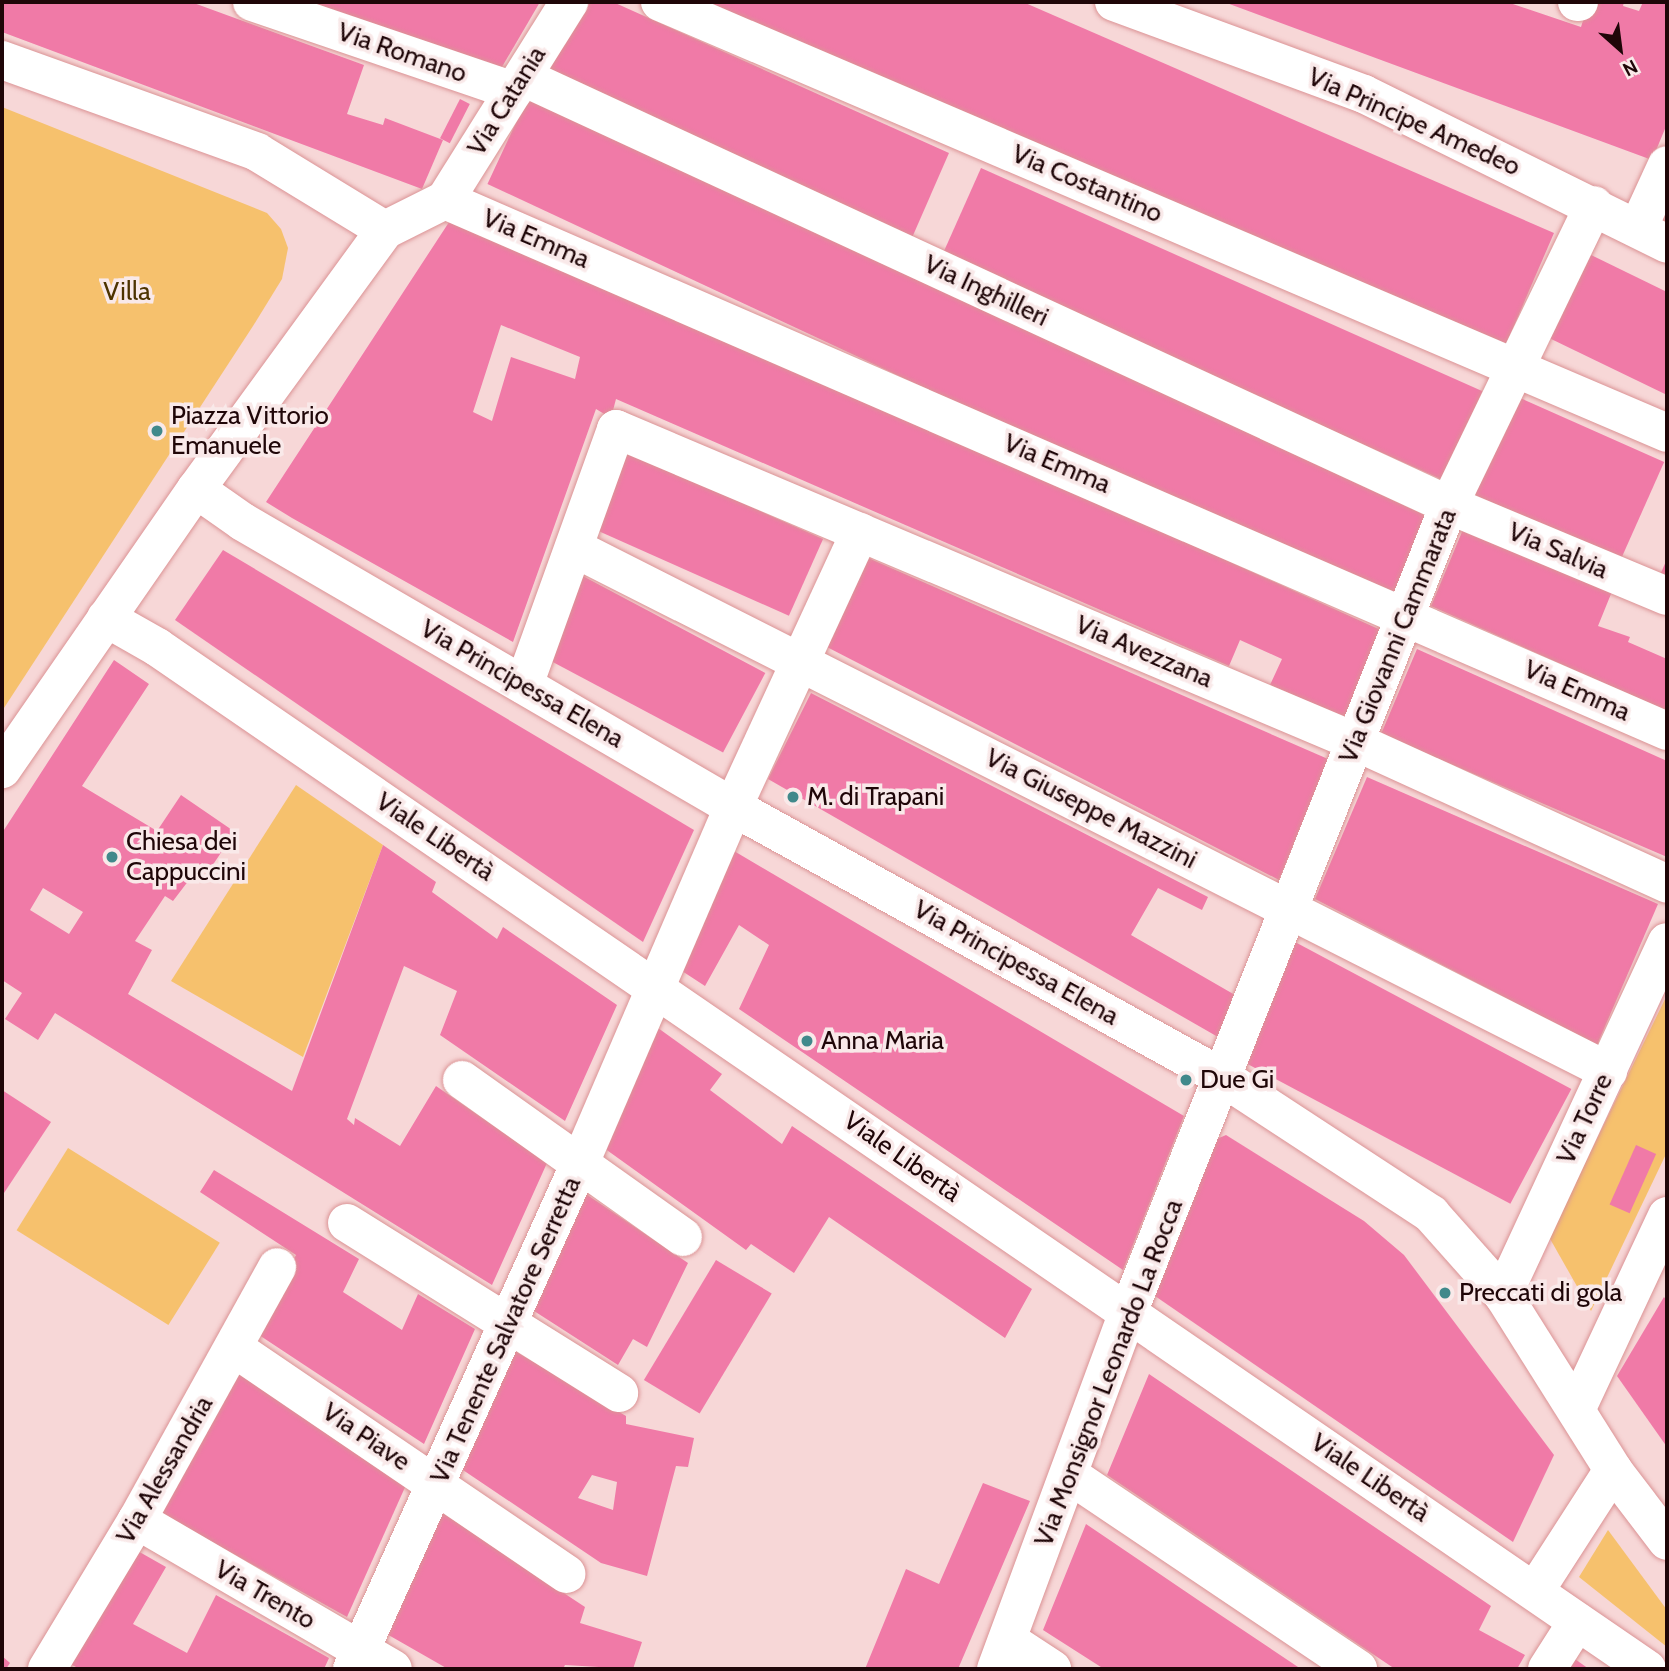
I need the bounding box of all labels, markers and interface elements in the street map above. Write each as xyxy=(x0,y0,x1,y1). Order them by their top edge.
north arrow xyxy=(1585,14,1655,84)
street label: Via Romano xyxy=(333,16,471,90)
street label: Via Catania xyxy=(461,41,553,161)
text: N xyxy=(1619,55,1641,81)
street label: Via Principe Amedeo xyxy=(1303,61,1525,183)
street label: Via Costantino xyxy=(1007,138,1167,230)
street label: Via Emma xyxy=(478,203,594,275)
street label: Via Inghilleri xyxy=(919,249,1053,333)
park label: Villa xyxy=(103,276,151,308)
place label: Piazza Vittorio Emanuele xyxy=(171,400,329,462)
marker: Piazza Vittorio Emanuele xyxy=(149,423,165,439)
street label: Via Emma xyxy=(999,428,1115,500)
street label: Via Giovanni Cammarata xyxy=(1333,504,1463,768)
street label: Via Salvia xyxy=(1503,516,1613,586)
street label: Via Avezzana xyxy=(1071,609,1217,695)
street label: Via Principessa Elena xyxy=(415,613,629,755)
street label: Via Emma xyxy=(1519,654,1635,728)
street label: Via Giuseppe Mazzini xyxy=(980,742,1202,876)
place label: M. di Trapani xyxy=(807,781,944,813)
street label: Viale Libertà xyxy=(370,786,500,888)
marker: M. di Trapani xyxy=(785,789,801,805)
place label: Chiesa dei Cappuccini xyxy=(126,826,246,888)
marker: Chiesa dei Cappuccini xyxy=(104,849,120,865)
street label: Via Principessa Elena xyxy=(908,894,1124,1032)
place label: Anna Maria xyxy=(821,1025,944,1057)
marker: Anna Maria xyxy=(799,1033,815,1049)
place label: Due Gi xyxy=(1200,1064,1274,1096)
street label: Via Torre xyxy=(1551,1069,1619,1169)
marker: Due Gi xyxy=(1178,1072,1194,1088)
street label: Viale Libertà xyxy=(837,1105,967,1209)
street label: Via Tenente Salvatore Serretta xyxy=(424,1172,588,1488)
street label: Via Monsignor Leonardo La Rocca xyxy=(1028,1195,1190,1551)
place label: Preccati di gola xyxy=(1459,1277,1622,1309)
marker: Preccati di gola xyxy=(1437,1285,1453,1301)
street label: Via Alessandria xyxy=(110,1391,220,1549)
street label: Via Piave xyxy=(316,1396,416,1478)
street label: Viale Libertà xyxy=(1305,1427,1435,1529)
street label: Via Trento xyxy=(209,1554,321,1636)

